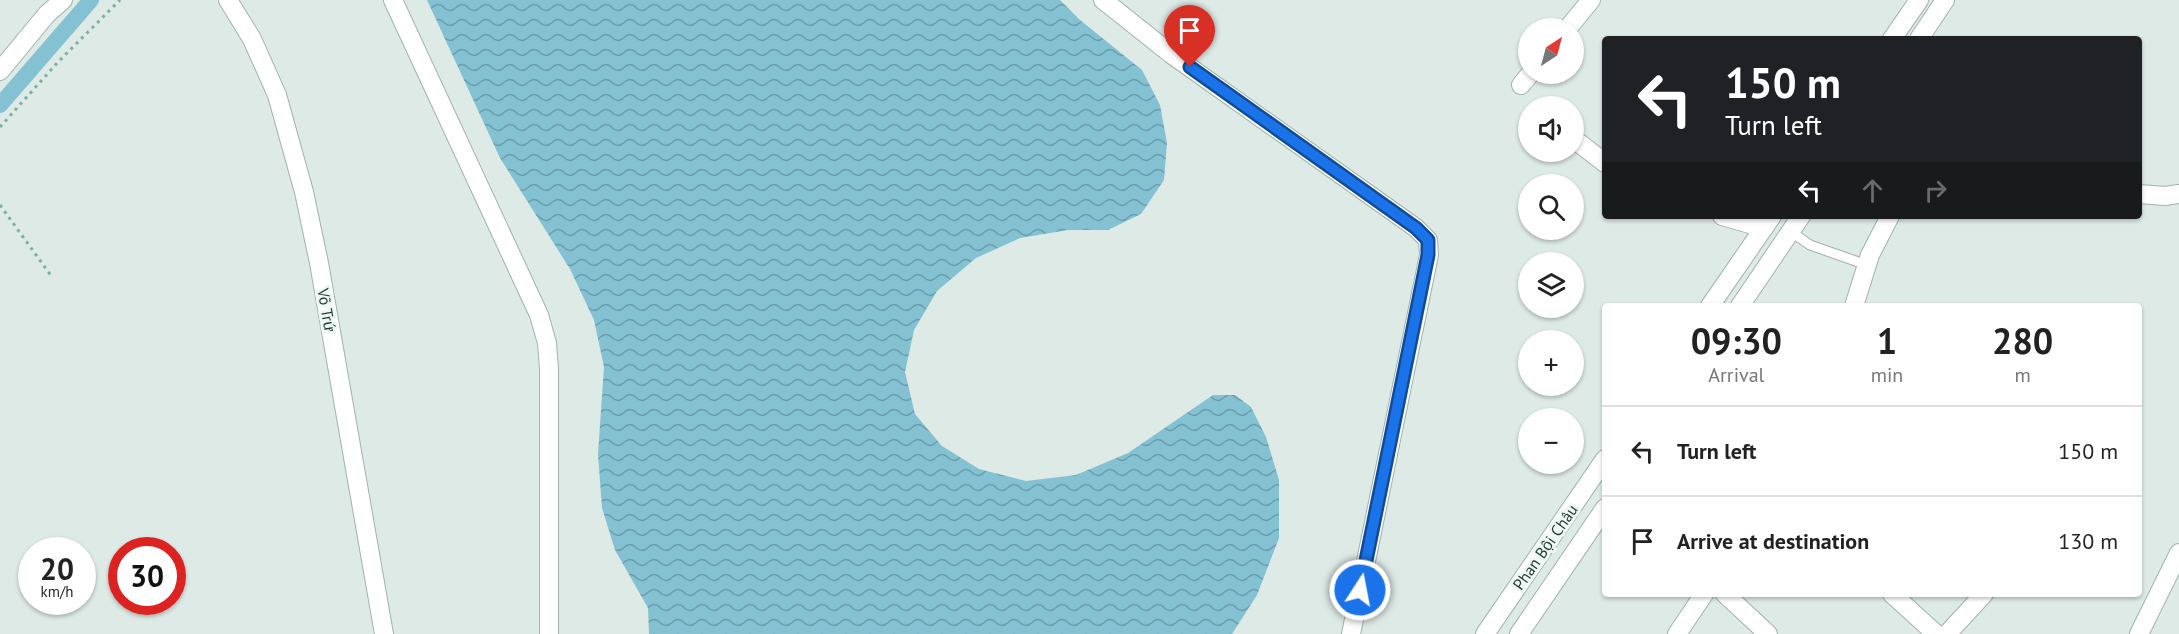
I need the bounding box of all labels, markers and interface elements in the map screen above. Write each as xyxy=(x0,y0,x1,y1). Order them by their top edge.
pin xyxy=(1164,5,1215,67)
icon: arrive xyxy=(1173,14,1206,47)
north arrow xyxy=(1518,18,1584,84)
map controls xyxy=(1518,18,1584,474)
text: 150 m xyxy=(1725,55,1841,110)
icon: left xyxy=(1626,60,1704,138)
button: sound xyxy=(1518,96,1584,162)
text: Turn left xyxy=(1725,108,1822,142)
button: search xyxy=(1518,174,1584,240)
icon: left xyxy=(1793,174,1826,207)
icon: ahead xyxy=(1856,174,1889,207)
icon: right xyxy=(1919,174,1952,207)
button: layers xyxy=(1518,252,1584,318)
street label: Võ Trứ xyxy=(313,286,341,334)
text: 09:30 xyxy=(1691,317,1782,364)
text: 1 xyxy=(1877,317,1897,364)
text: 280 xyxy=(1992,317,2053,364)
button: + xyxy=(1518,330,1584,396)
text: Arrival xyxy=(1708,362,1764,388)
text: min xyxy=(1871,362,1903,388)
text: m xyxy=(2015,362,2031,388)
button: − xyxy=(1518,408,1584,474)
icon: left xyxy=(1626,435,1659,468)
text: Turn left xyxy=(1677,437,1757,465)
text: 150 m xyxy=(2058,437,2118,465)
street label: Phan Bội Châu xyxy=(1508,500,1582,594)
icon: arrive xyxy=(1626,525,1659,558)
text: Arrive at destination xyxy=(1677,527,1869,555)
text: 130 m xyxy=(2058,527,2118,555)
speed limit sign: 30 xyxy=(108,537,186,615)
text: 20 xyxy=(40,549,74,588)
position arrow xyxy=(1328,558,1392,622)
text: km/h xyxy=(41,582,73,601)

